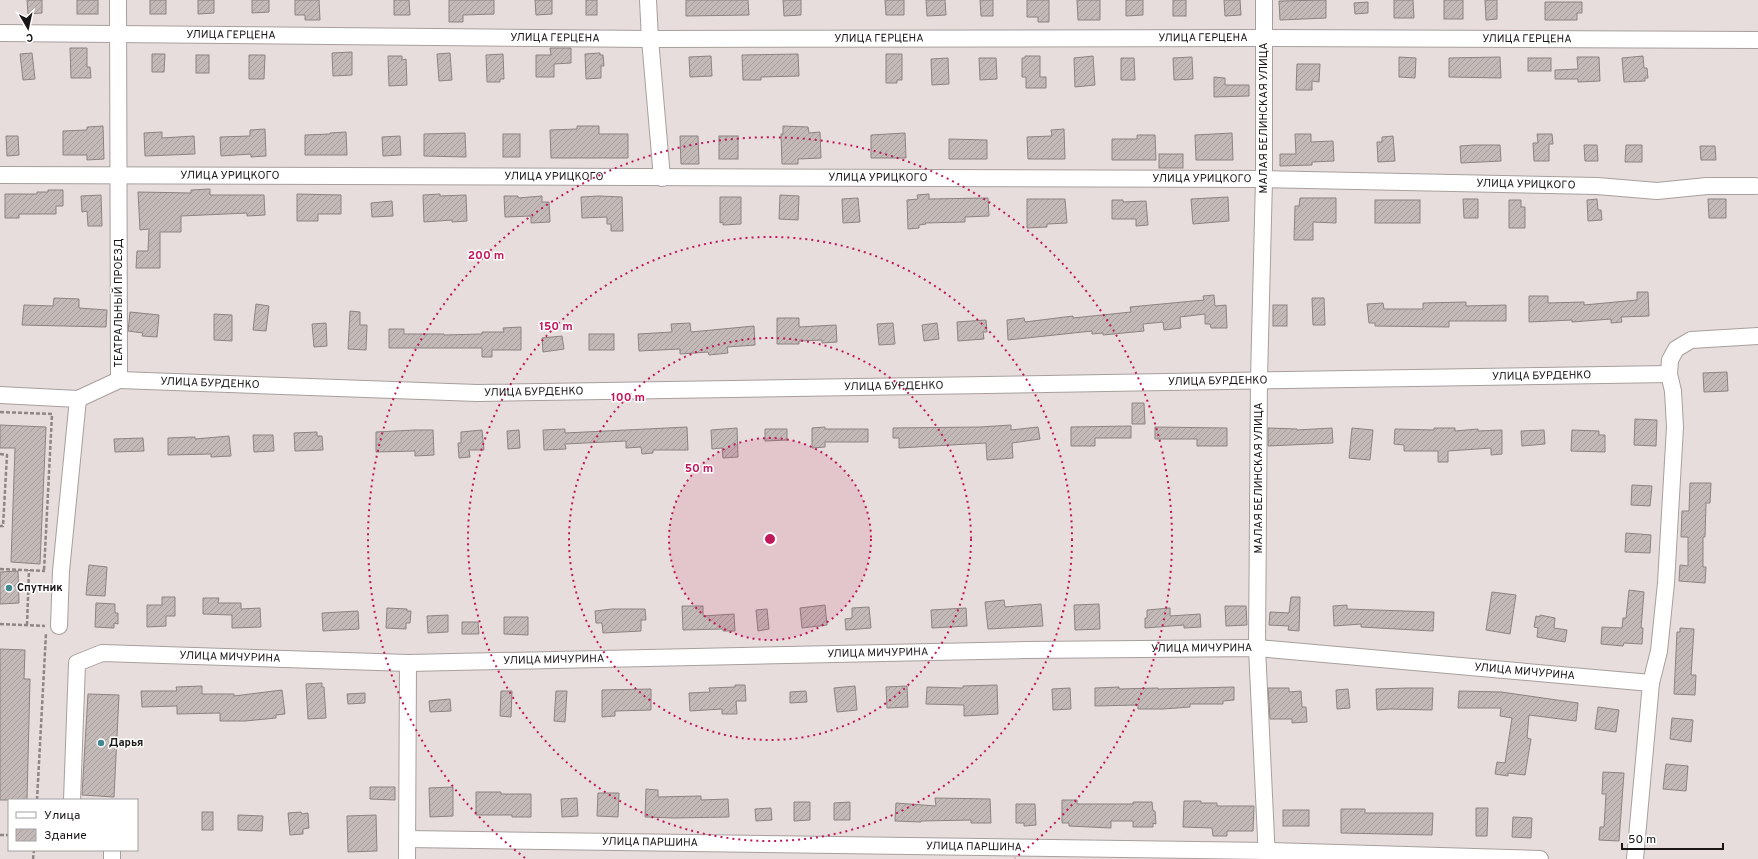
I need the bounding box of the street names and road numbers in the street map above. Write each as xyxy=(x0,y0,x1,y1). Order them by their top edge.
street label: УЛИЦА ГЕРЦЕНА xyxy=(186,28,276,43)
street label: УЛИЦА ГЕРЦЕНА xyxy=(510,31,600,46)
street label: УЛИЦА ГЕРЦЕНА xyxy=(1158,31,1248,45)
street label: УЛИЦА ГЕРЦЕНА xyxy=(834,32,924,46)
street label: УЛИЦА ГЕРЦЕНА xyxy=(1482,32,1572,46)
street label: МАЛАЯ БЕЛИНСКАЯ УЛИЦА xyxy=(1257,43,1271,193)
street label: УЛИЦА УРИЦКОГО xyxy=(180,169,280,183)
street label: УЛИЦА УРИЦКОГО xyxy=(504,170,604,184)
street label: УЛИЦА УРИЦКОГО xyxy=(828,171,928,185)
street label: УЛИЦА УРИЦКОГО xyxy=(1152,172,1252,186)
street label: УЛИЦА УРИЦКОГО xyxy=(1476,176,1576,193)
street label: ТЕАТРАЛЬНЫЙ ПРОЕЗД xyxy=(111,239,126,367)
street label: УЛИЦА БУРДЕНКО xyxy=(1492,368,1591,384)
street label: УЛИЦА БУРДЕНКО xyxy=(1168,373,1267,389)
street label: УЛИЦА БУРДЕНКО xyxy=(160,375,260,392)
street label: УЛИЦА БУРДЕНКО xyxy=(844,379,944,394)
street label: УЛИЦА БУРДЕНКО xyxy=(484,384,584,400)
street label: МАЛАЯ БЕЛИНСКАЯ УЛИЦА xyxy=(1252,403,1266,553)
street label: УЛИЦА МИЧУРИНА xyxy=(1151,641,1252,656)
street label: УЛИЦА МИЧУРИНА xyxy=(827,645,928,661)
street label: УЛИЦА МИЧУРИНА xyxy=(179,649,281,666)
street label: УЛИЦА МИЧУРИНА xyxy=(503,652,605,668)
street label: УЛИЦА МИЧУРИНА xyxy=(1474,660,1576,683)
street label: УЛИЦА ПАРШИНА xyxy=(602,835,698,850)
street label: УЛИЦА ПАРШИНА xyxy=(926,839,1022,855)

